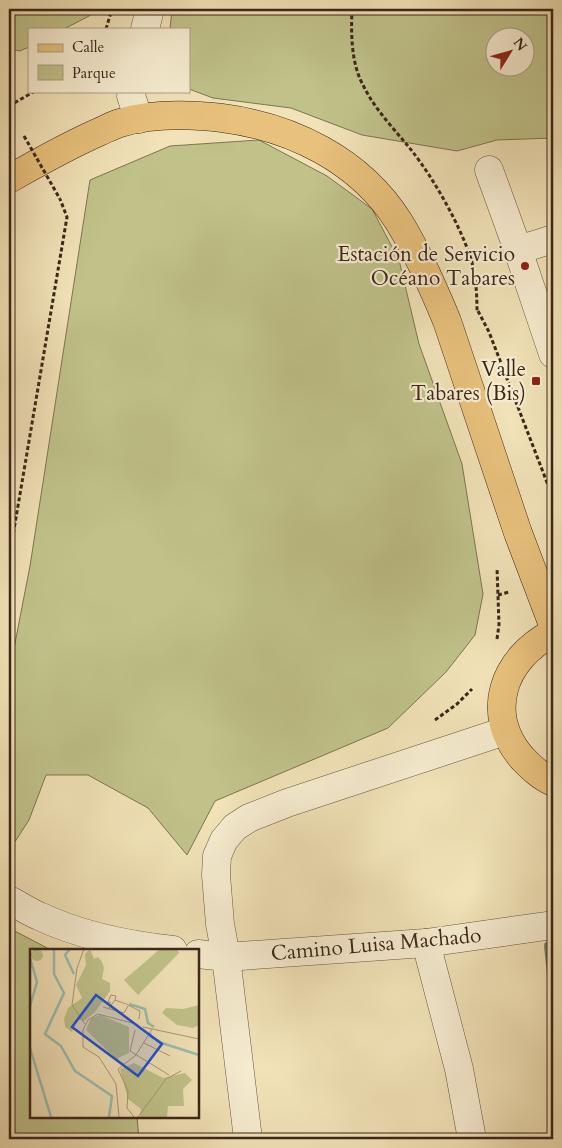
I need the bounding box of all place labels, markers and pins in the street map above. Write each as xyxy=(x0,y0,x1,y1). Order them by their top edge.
place label: Estación de Servicio Océano Tabares xyxy=(337,240,515,293)
marker: Estación de Servicio Océano Tabares xyxy=(519,260,531,272)
place label: Valle Tabares (Bis) xyxy=(411,355,526,408)
marker: Valle Tabares (Bis) xyxy=(530,375,542,387)

